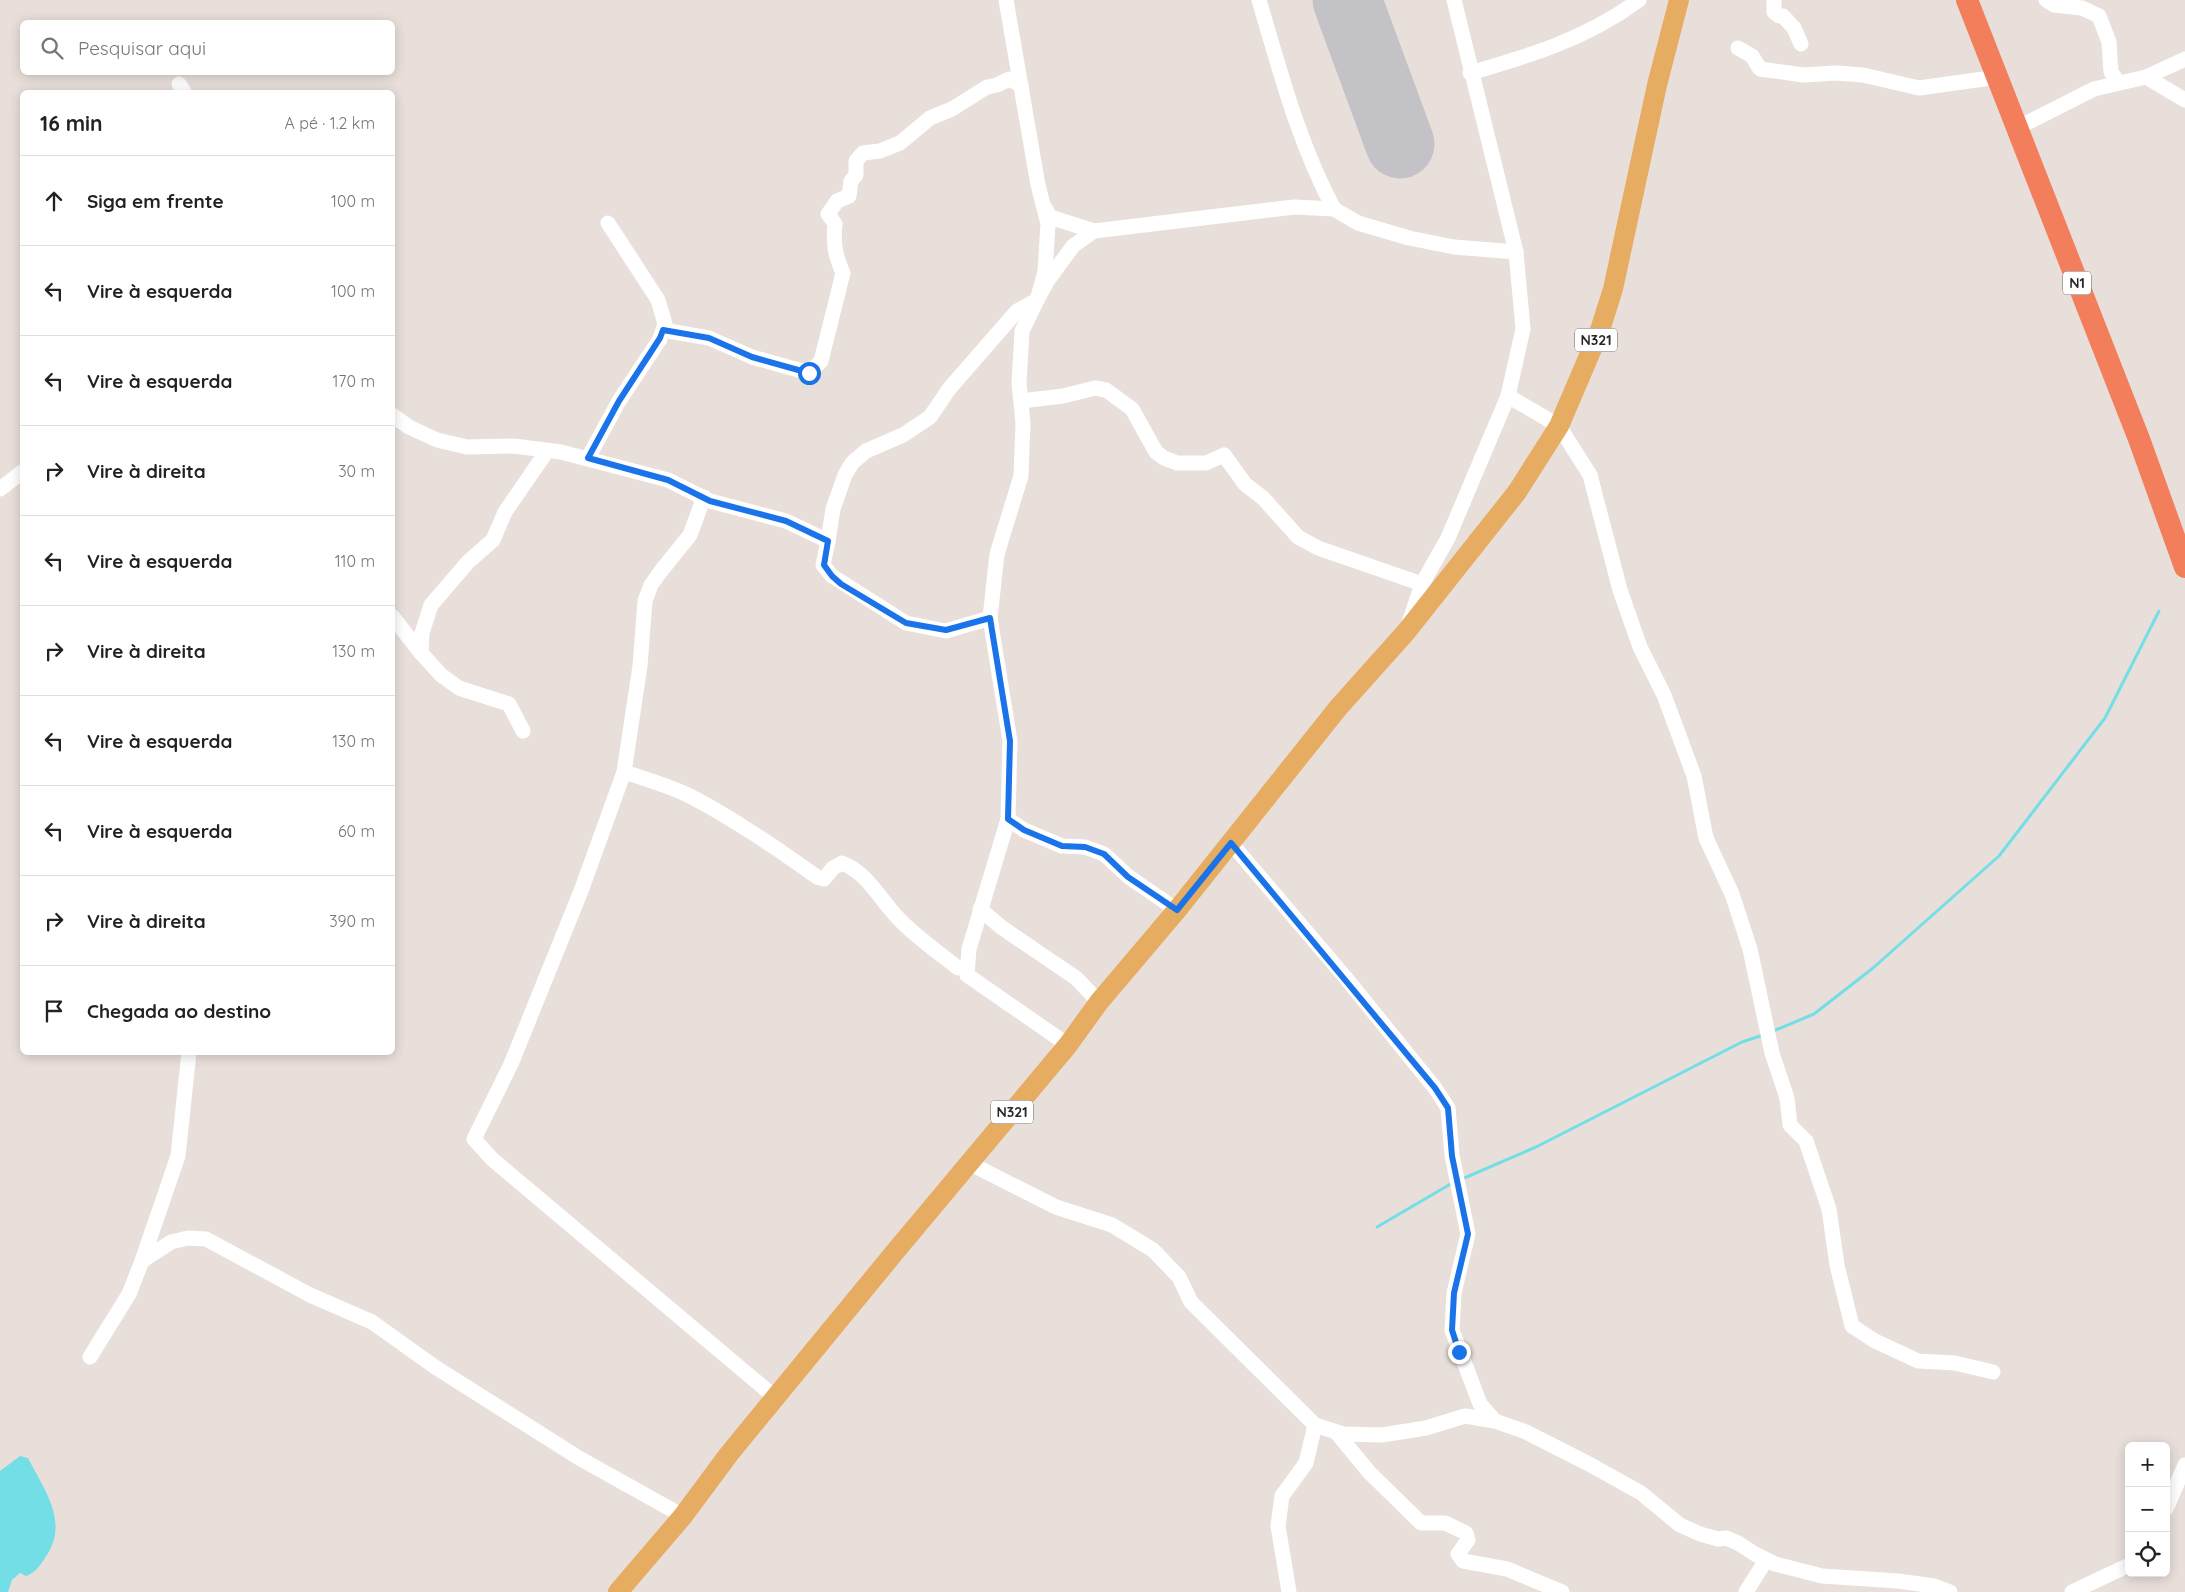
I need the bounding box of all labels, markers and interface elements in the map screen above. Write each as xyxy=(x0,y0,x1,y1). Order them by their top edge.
search box xyxy=(20,20,395,75)
icon: search xyxy=(38,34,66,62)
text: Pesquisar aqui xyxy=(78,36,206,60)
text: 16 min xyxy=(40,110,103,136)
text: A pé · 1.2 km xyxy=(284,113,375,133)
icon: ahead xyxy=(40,187,68,215)
text: Siga em frente xyxy=(87,189,224,213)
text: 100 m xyxy=(331,191,375,211)
road number: N1 xyxy=(2063,272,2091,294)
icon: left xyxy=(40,277,68,305)
text: Vire à esquerda xyxy=(87,279,232,303)
text: 100 m xyxy=(331,281,375,301)
road number: N321 xyxy=(1575,328,1617,352)
route start xyxy=(798,362,821,385)
icon: left xyxy=(40,367,68,395)
text: Vire à esquerda xyxy=(87,369,232,393)
text: 170 m xyxy=(332,371,375,391)
icon: right xyxy=(40,457,68,485)
text: Vire à direita xyxy=(87,459,206,483)
text: 30 m xyxy=(338,461,375,481)
icon: left xyxy=(40,547,68,575)
text: Vire à esquerda xyxy=(87,549,232,573)
text: 110 m xyxy=(335,551,375,571)
icon: right xyxy=(40,637,68,665)
text: Vire à direita xyxy=(87,639,206,663)
text: 130 m xyxy=(332,641,375,661)
icon: left xyxy=(40,727,68,755)
text: Vire à esquerda xyxy=(87,729,232,753)
text: 130 m xyxy=(332,731,375,751)
icon: left xyxy=(40,817,68,845)
text: Vire à esquerda xyxy=(87,819,232,843)
text: 60 m xyxy=(338,821,375,841)
icon: right xyxy=(40,907,68,935)
text: Vire à direita xyxy=(87,909,206,933)
text: 390 m xyxy=(329,911,375,931)
icon: arrive xyxy=(40,997,68,1025)
text: Chegada ao destino xyxy=(87,999,271,1023)
road number: N321 xyxy=(991,1100,1033,1124)
route end xyxy=(1448,1341,1471,1364)
map controls xyxy=(2125,1442,2170,1577)
button: + xyxy=(2125,1442,2170,1487)
button: − xyxy=(2125,1487,2170,1532)
button: locate xyxy=(2125,1532,2170,1577)

